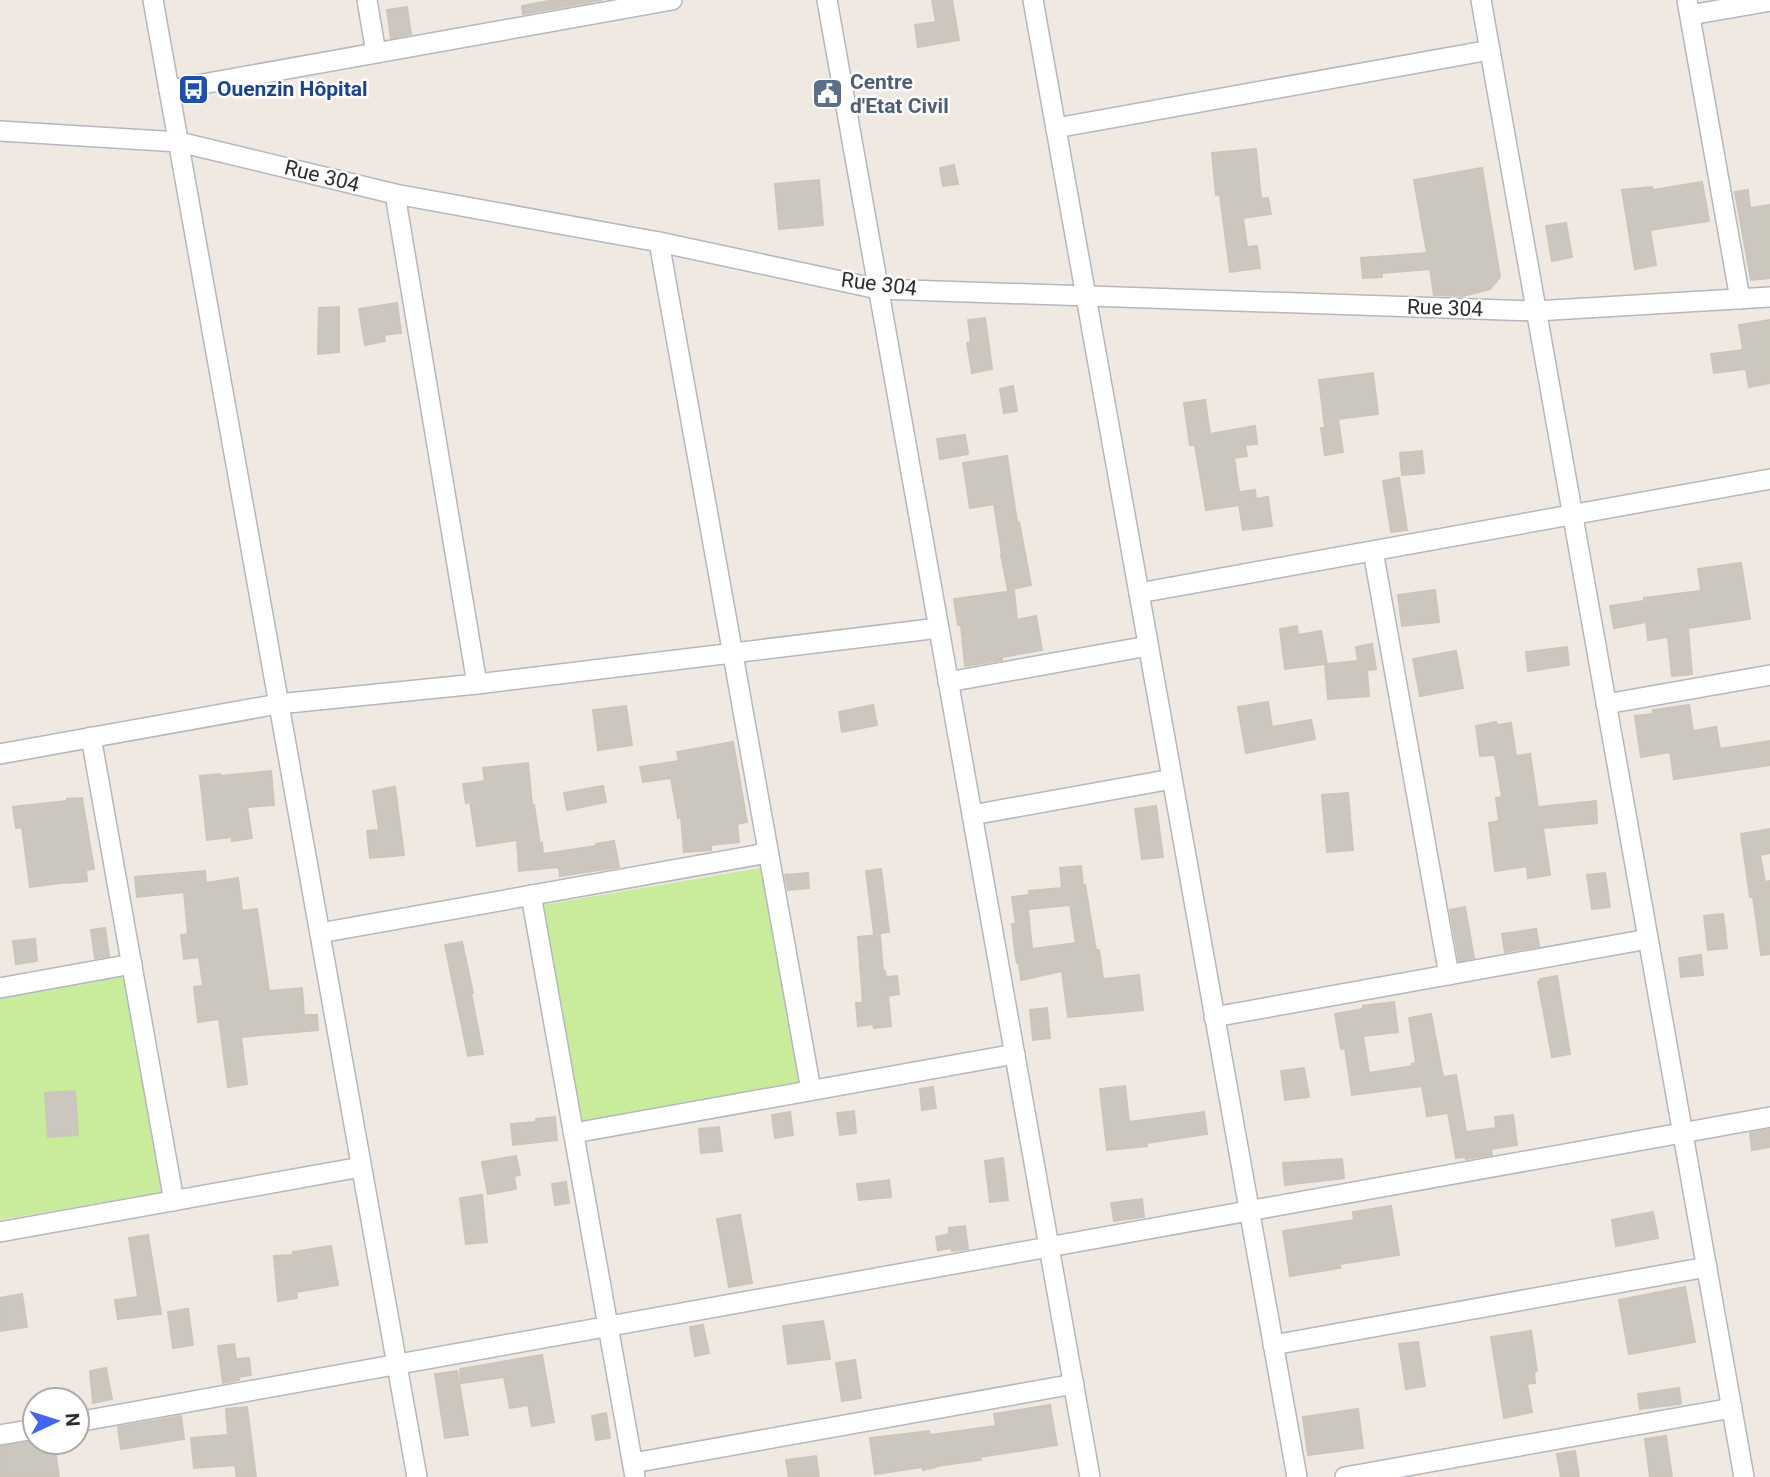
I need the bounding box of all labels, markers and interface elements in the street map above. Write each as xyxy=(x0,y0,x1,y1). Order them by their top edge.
place label: Centre d'Etat Civil xyxy=(850,70,949,118)
bus stop icon: Ouenzin Hôpital xyxy=(177,72,211,106)
place label: Ouenzin Hôpital xyxy=(217,77,368,101)
public building icon: Centre d'Etat Civil xyxy=(810,77,844,111)
street label: Rue 304 xyxy=(282,155,362,197)
street label: Rue 304 xyxy=(840,267,919,301)
street label: Rue 304 xyxy=(1406,295,1484,321)
north arrow xyxy=(21,1386,91,1456)
text: N xyxy=(61,1412,84,1427)

